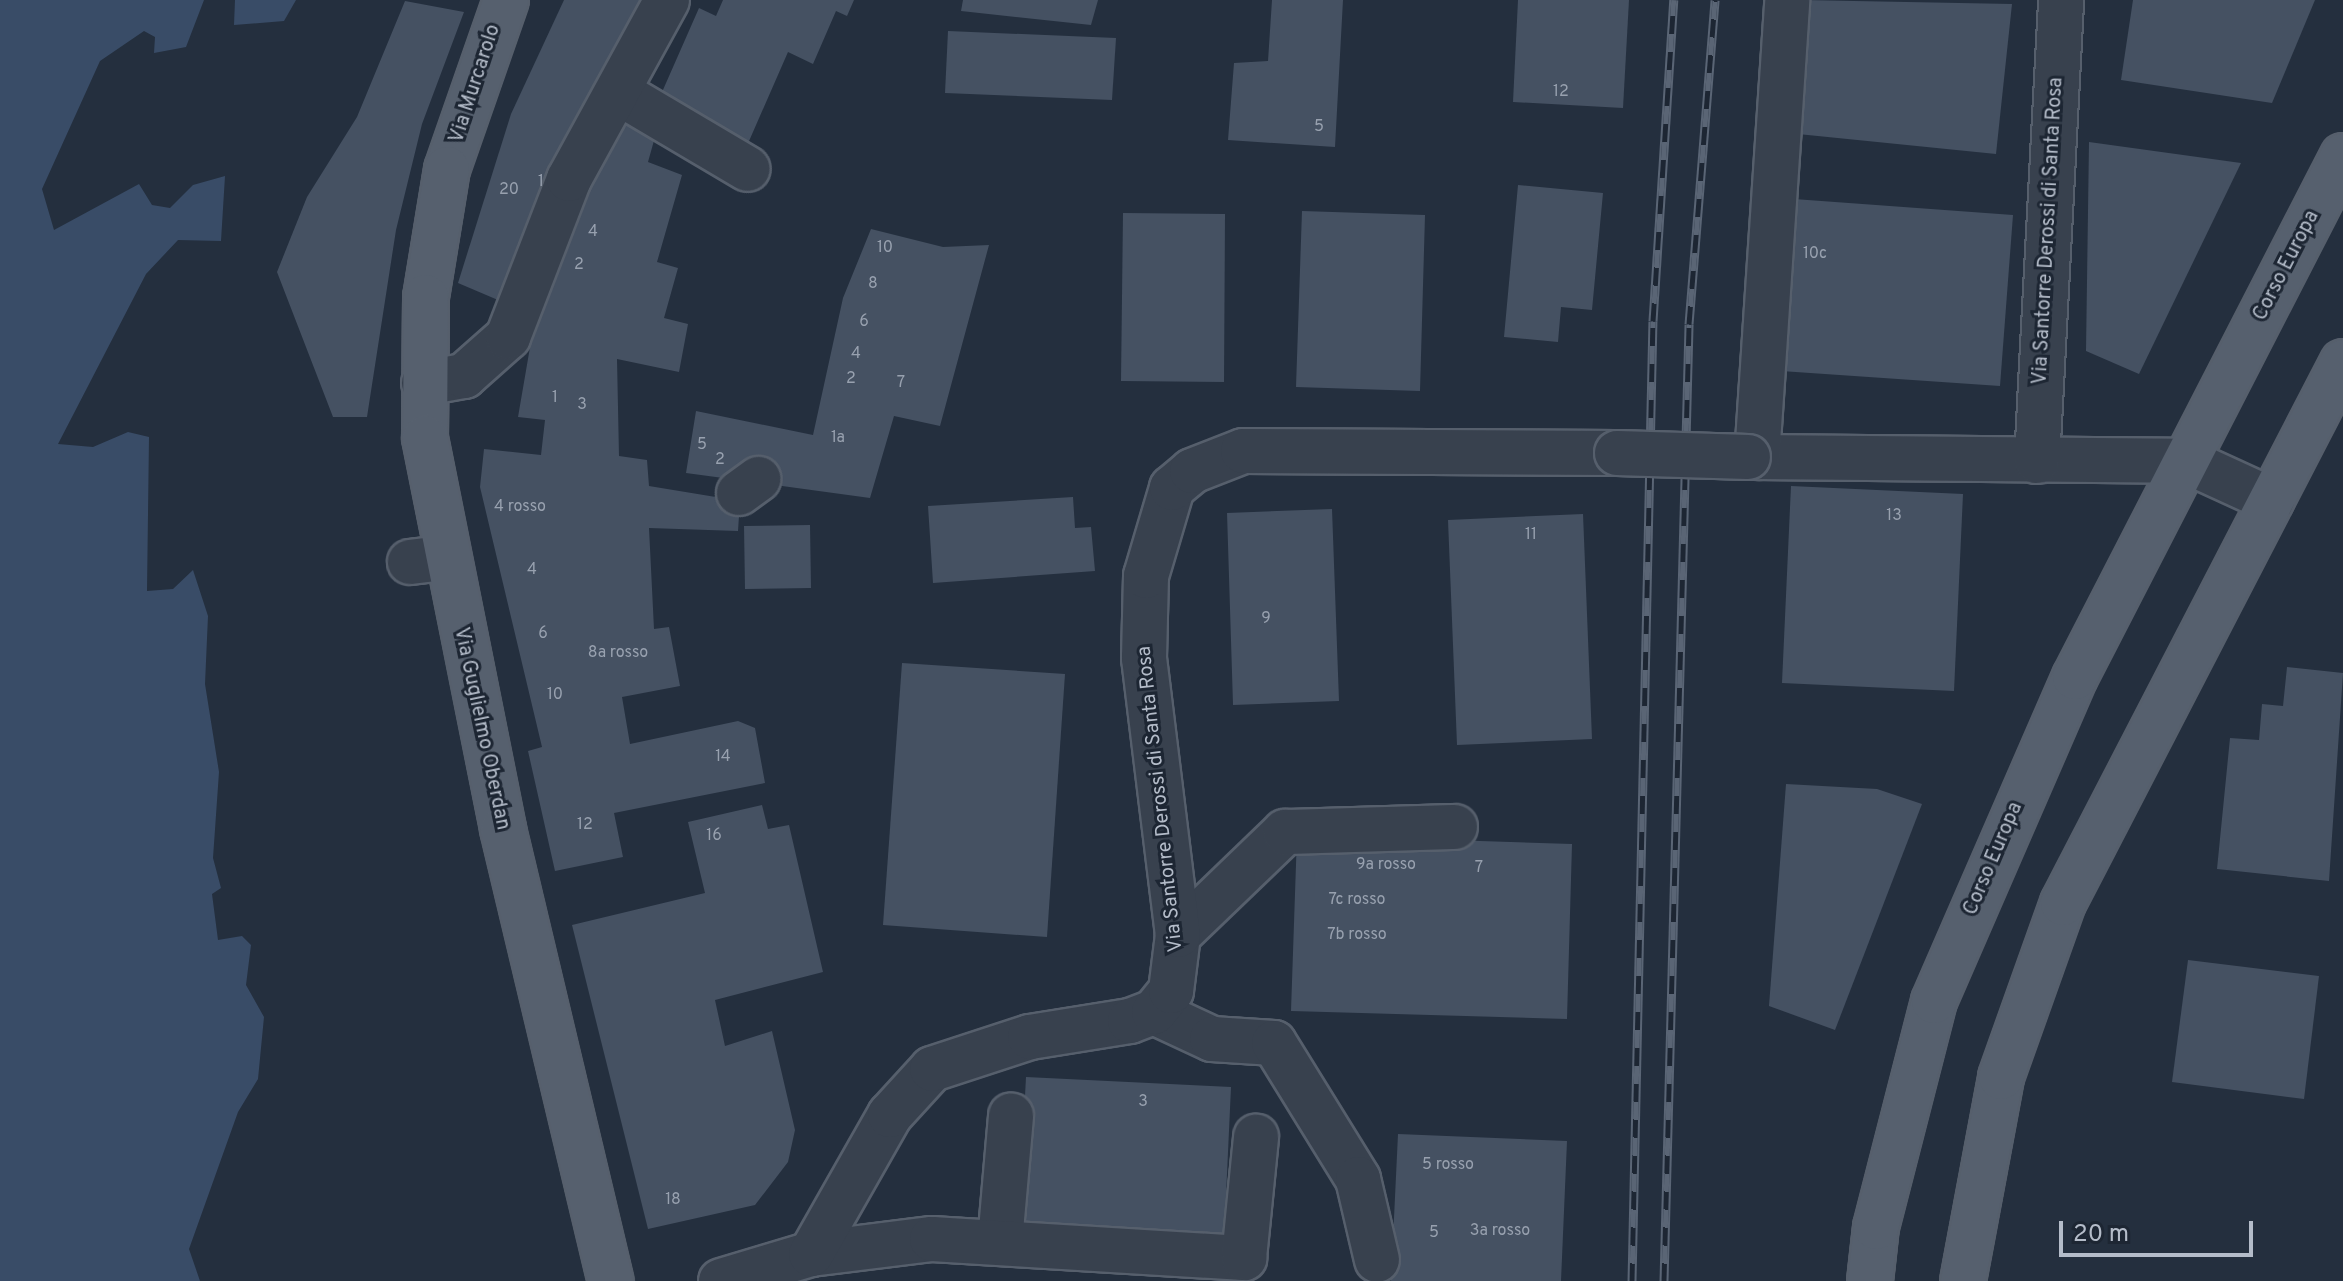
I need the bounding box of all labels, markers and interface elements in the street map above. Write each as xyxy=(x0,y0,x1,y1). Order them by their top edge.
street label: Via Murcarolo xyxy=(446,22,506,146)
street label: Via Santorre Derossi di Santa Rosa xyxy=(2029,77,2069,385)
house number: 12 xyxy=(1553,82,1569,102)
house number: 5 xyxy=(1314,117,1324,137)
house number: 1 xyxy=(538,172,544,192)
house number: 20 xyxy=(499,180,519,200)
street label: Corso Europa xyxy=(2249,207,2325,325)
house number: 4 xyxy=(588,222,598,242)
house number: 10 xyxy=(877,238,893,258)
house number: 10c xyxy=(1803,244,1827,264)
house number: 2 xyxy=(574,255,584,275)
house number: 8 xyxy=(868,274,878,294)
house number: 6 xyxy=(859,312,869,332)
house number: 4 xyxy=(851,344,861,364)
house number: 2 xyxy=(846,369,856,389)
house number: 7 xyxy=(897,373,905,393)
house number: 1 xyxy=(552,388,558,408)
house number: 3 xyxy=(577,395,587,415)
house number: 1a xyxy=(831,428,845,448)
house number: 5 xyxy=(697,435,707,455)
house number: 2 xyxy=(715,450,725,470)
house number: 4 rosso xyxy=(494,497,546,517)
house number: 13 xyxy=(1886,506,1902,526)
house number: 11 xyxy=(1525,525,1537,545)
house number: 4 xyxy=(527,560,537,580)
house number: 9 xyxy=(1261,609,1271,629)
house number: 6 xyxy=(538,624,548,644)
street label: Via Guglielmo Oberdan xyxy=(448,625,514,833)
house number: 8a rosso xyxy=(588,643,648,663)
street label: Via Santorre Derossi di Santa Rosa xyxy=(1133,645,1189,953)
house number: 10 xyxy=(547,685,563,705)
house number: 14 xyxy=(715,747,731,767)
street label: Corso Europa xyxy=(1959,799,2029,919)
house number: 12 xyxy=(577,815,593,835)
house number: 16 xyxy=(706,826,722,846)
house number: 9a rosso xyxy=(1356,855,1416,875)
house number: 7 xyxy=(1475,858,1483,878)
house number: 7c rosso xyxy=(1328,890,1386,910)
house number: 7b rosso xyxy=(1327,925,1387,945)
house number: 3 xyxy=(1138,1092,1148,1112)
house number: 5 rosso xyxy=(1422,1155,1474,1175)
house number: 18 xyxy=(665,1190,681,1210)
scale bar xyxy=(2063,1205,2257,1255)
text: 20 m xyxy=(2073,1220,2129,1250)
house number: 3a rosso xyxy=(1470,1221,1530,1241)
house number: 5 xyxy=(1429,1223,1439,1243)

